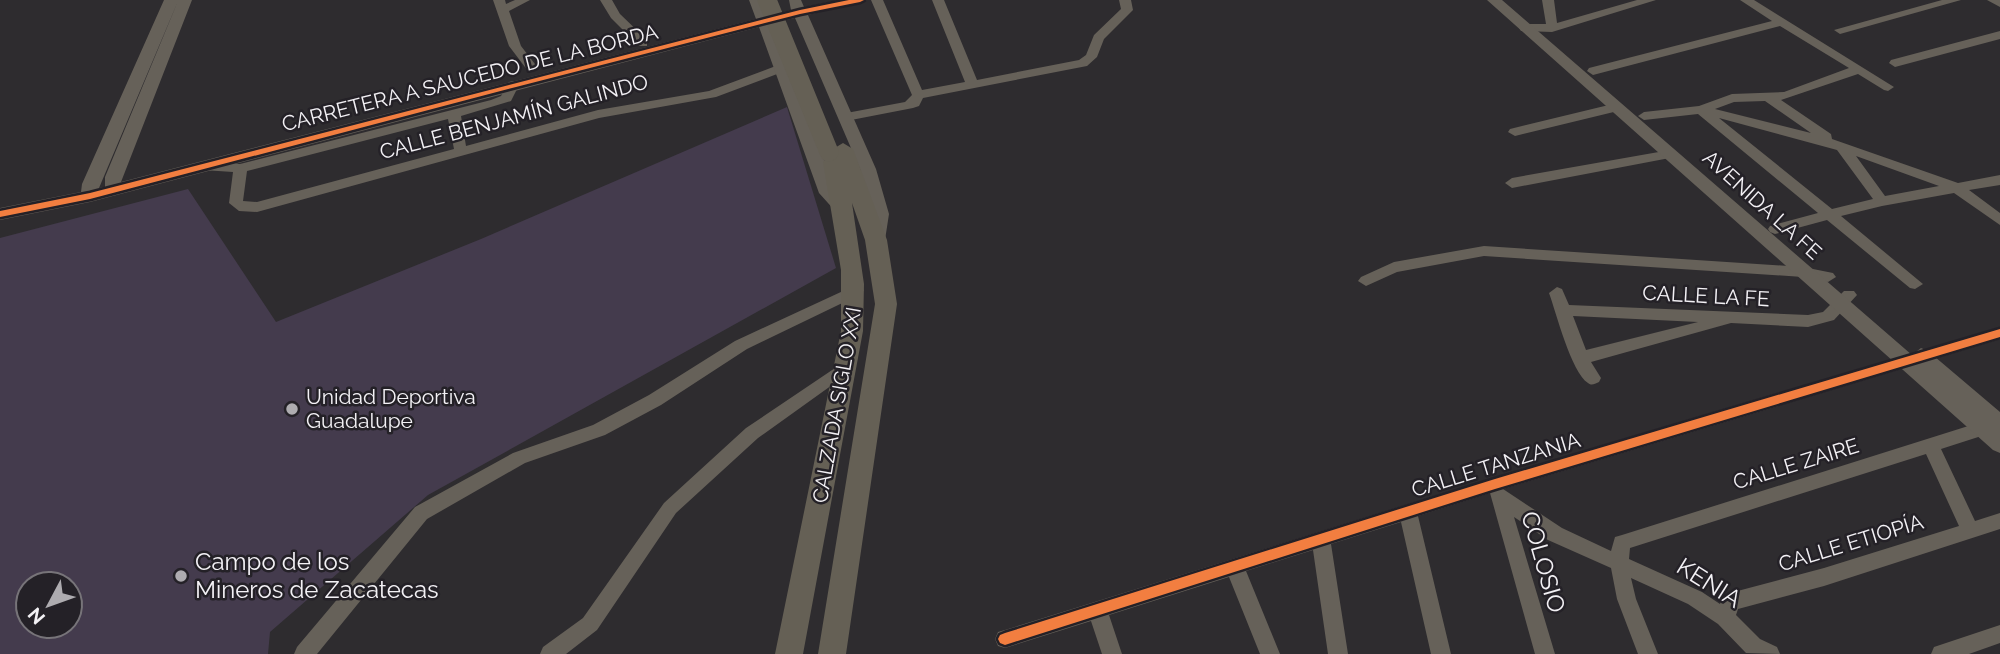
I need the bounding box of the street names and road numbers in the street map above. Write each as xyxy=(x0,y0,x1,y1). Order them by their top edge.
street label: CARRETERA A SAUCEDO DE LA BORDA xyxy=(279,19,661,136)
street label: CALLE BENJAMÍN GALINDO xyxy=(377,69,651,164)
street label: AVENIDA LA FE xyxy=(1698,145,1827,264)
street label: CALLE LA FE xyxy=(1642,280,1770,311)
street label: CALZADA SIGLO XXI xyxy=(807,305,866,505)
street label: CALLE TANZANIA xyxy=(1408,427,1583,502)
street label: CALLE ZAIRE xyxy=(1730,433,1862,495)
street label: COLOSIO xyxy=(1515,508,1572,616)
street label: CALLE ETIOPÍA xyxy=(1775,509,1926,576)
street label: KENIA xyxy=(1672,552,1747,614)

